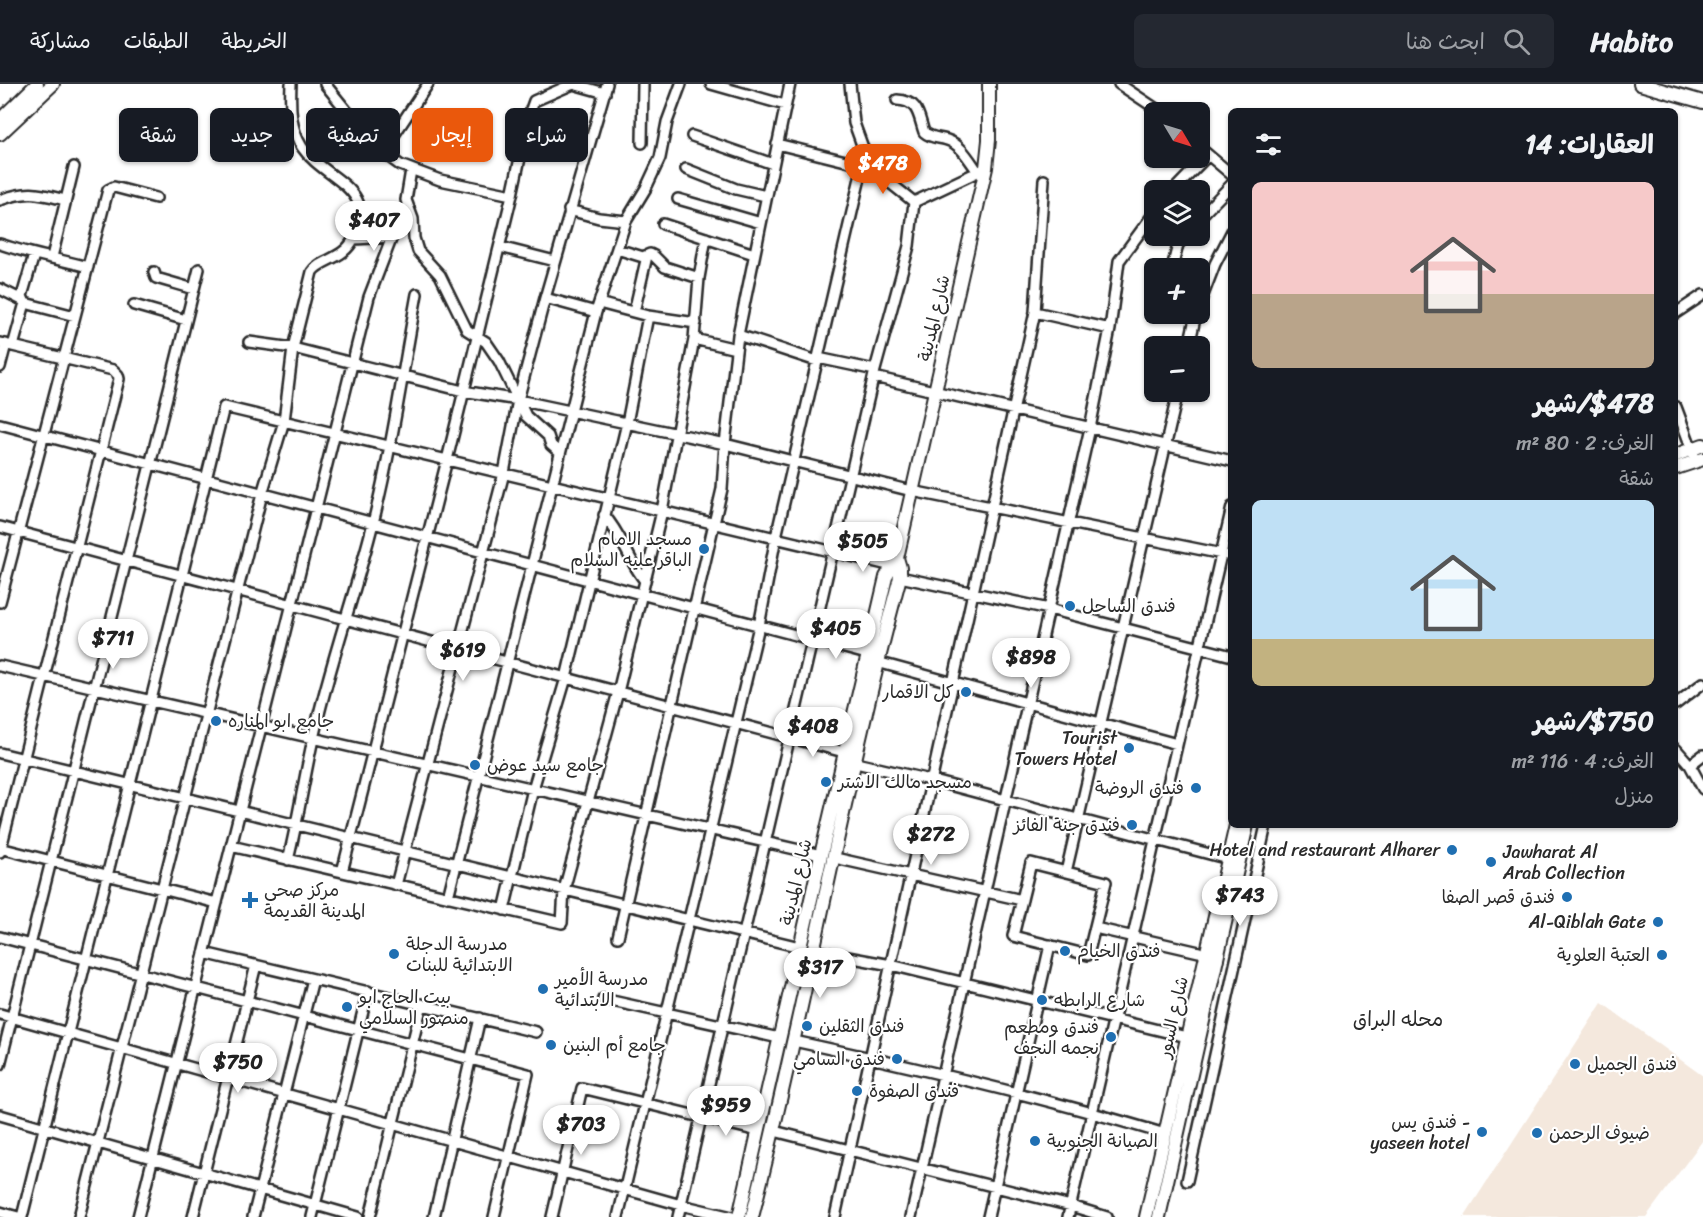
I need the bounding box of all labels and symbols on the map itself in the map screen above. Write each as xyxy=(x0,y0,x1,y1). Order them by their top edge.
north arrow xyxy=(1144,102,1210,168)
pin: $478 xyxy=(847,144,919,195)
pin: $407 xyxy=(338,201,410,252)
street label: شارع المدينة xyxy=(909,272,959,364)
pin: $505 xyxy=(827,522,899,573)
place label: مسجد الامام الباقر عليه السلام xyxy=(570,523,692,576)
marker: مسجد الامام الباقر عليه السلام xyxy=(697,542,711,556)
place label: فندق الساحل xyxy=(1082,590,1176,622)
marker: فندق الساحل xyxy=(1063,599,1077,613)
pin: $405 xyxy=(800,609,872,660)
pin: $711 xyxy=(77,619,149,670)
pin: $619 xyxy=(427,631,499,682)
pin: $898 xyxy=(995,638,1067,689)
place label: كل الاقمار xyxy=(881,676,954,708)
marker: كل الاقمار xyxy=(959,685,973,699)
place label: جامع ابو المناره xyxy=(228,705,334,737)
pin: $408 xyxy=(777,707,849,758)
marker: جامع ابو المناره xyxy=(209,714,223,728)
place label: Tourist Towers Hotel xyxy=(1014,722,1118,775)
marker: Tourist Towers Hotel xyxy=(1122,741,1136,755)
place label: جامع سيد عوض xyxy=(487,749,604,781)
marker: جامع سيد عوض xyxy=(468,758,482,772)
place label: مسجد مالك الاشتر xyxy=(836,766,972,798)
place label: فندق الروضة xyxy=(1095,772,1184,804)
marker: مسجد مالك الاشتر xyxy=(819,775,833,789)
marker: فندق الروضة xyxy=(1189,781,1203,795)
place label: فندق جنة الفائز xyxy=(1011,809,1120,841)
pin: $272 xyxy=(895,815,967,866)
marker: فندق جنة الفائز xyxy=(1125,818,1139,832)
place label: Hotel and restaurant Alharer xyxy=(1209,834,1442,866)
street label: شارع المدينة xyxy=(771,836,821,928)
place label: Jawharat Al Arab Collection xyxy=(1502,836,1625,889)
marker: Hotel and restaurant Alharer xyxy=(1445,843,1459,857)
marker: Jawharat Al Arab Collection xyxy=(1484,855,1498,869)
place label: مركز صحي المدينة القديمة xyxy=(264,874,365,927)
pin: $743 xyxy=(1204,876,1276,927)
place label: فندق قصر الصفا xyxy=(1442,881,1555,913)
marker: فندق قصر الصفا xyxy=(1560,890,1574,904)
marker: مركز صحي المدينة القديمة xyxy=(241,891,259,909)
place label: Al-Qiblah Gate xyxy=(1528,906,1646,938)
marker: Al-Qiblah Gate xyxy=(1651,915,1665,929)
place label: مدرسة الدجلة الابتدائية للبنات xyxy=(406,928,513,981)
place label: فندق الخيام xyxy=(1077,935,1160,967)
place label: العتبة العلوية xyxy=(1557,939,1650,971)
marker: فندق الخيام xyxy=(1058,944,1072,958)
marker: مدرسة الدجلة الابتدائية للبنات xyxy=(387,947,401,961)
pin: $317 xyxy=(784,948,856,999)
marker: العتبة العلوية xyxy=(1655,948,1669,962)
place label: مدرسة الأمير الابتدائية xyxy=(553,963,648,1016)
street label: شارع السور xyxy=(1148,973,1198,1063)
place label: بيت الحاج ابو منصور السلامي xyxy=(357,981,469,1034)
marker: مدرسة الأمير الابتدائية xyxy=(536,982,550,996)
place label: شارع الرابطه xyxy=(1054,984,1145,1016)
marker: شارع الرابطه xyxy=(1035,993,1049,1007)
marker: بيت الحاج ابو منصور السلامي xyxy=(340,1000,354,1014)
district label: محله البراق xyxy=(1353,1002,1443,1037)
place label: فندق الثقلين xyxy=(819,1010,905,1042)
place label: فندق ومطعم نجمه النجف xyxy=(1004,1011,1099,1064)
marker: فندق الثقلين xyxy=(800,1019,814,1033)
place label: جامع أم البنين xyxy=(563,1029,666,1061)
marker: فندق ومطعم نجمه النجف xyxy=(1104,1030,1118,1044)
marker: جامع أم البنين xyxy=(544,1038,558,1052)
pin: $750 xyxy=(202,1043,274,1094)
place label: فندق السامي xyxy=(793,1043,885,1075)
place label: فندق الجميل xyxy=(1587,1048,1677,1080)
marker: فندق السامي xyxy=(890,1052,904,1066)
marker: فندق الجميل xyxy=(1568,1057,1582,1071)
place label: فندق الصفوة xyxy=(869,1075,959,1107)
marker: فندق الصفوة xyxy=(850,1084,864,1098)
pin: $959 xyxy=(690,1086,762,1137)
pin: $703 xyxy=(545,1105,617,1156)
place label: فندق يس - yaseen hotel xyxy=(1370,1106,1471,1159)
place label: ضيوف الرحمن xyxy=(1549,1117,1650,1149)
place label: الصيانة الجنوبية xyxy=(1047,1125,1158,1157)
marker: فندق يس - yaseen hotel xyxy=(1475,1125,1489,1139)
marker: ضيوف الرحمن xyxy=(1530,1126,1544,1140)
marker: الصيانة الجنوبية xyxy=(1028,1134,1042,1148)

